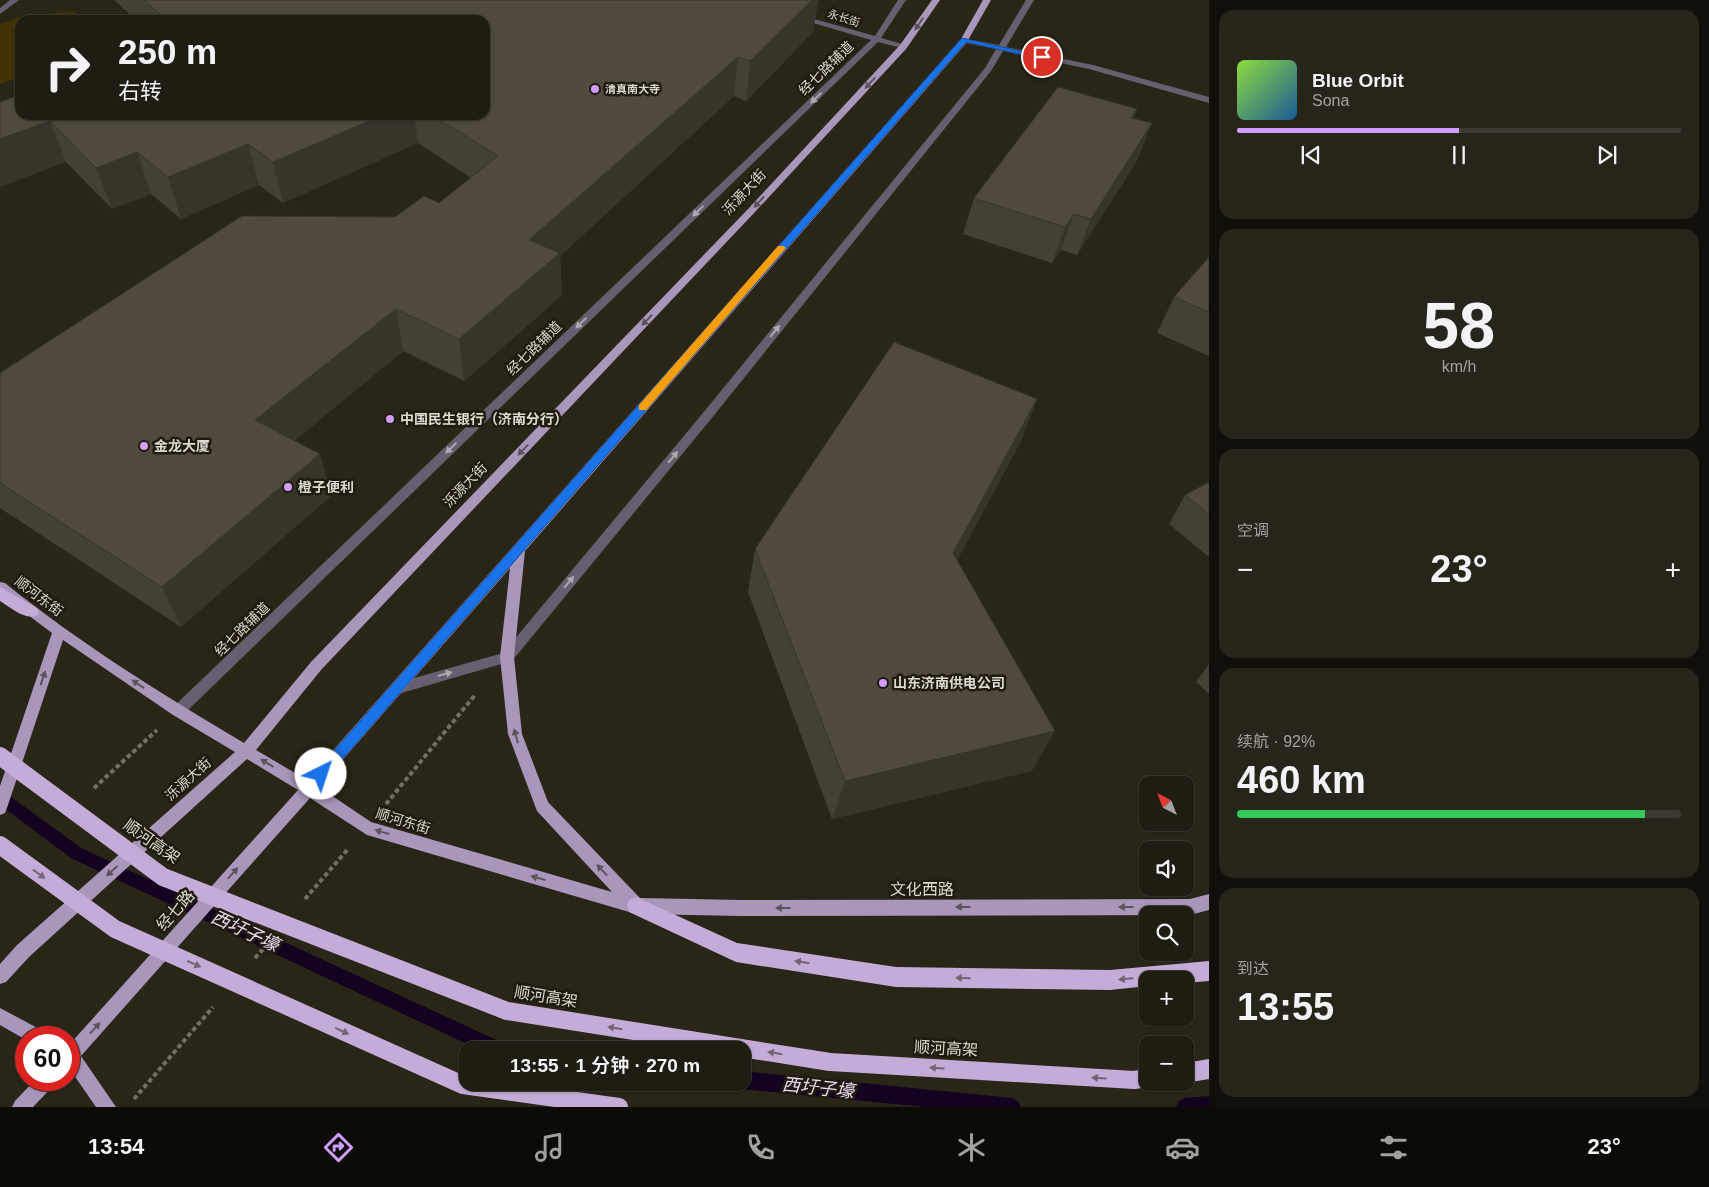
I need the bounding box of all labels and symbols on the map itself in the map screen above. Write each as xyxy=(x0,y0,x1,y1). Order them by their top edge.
street label: 永长街 xyxy=(826,7,862,29)
one-way arrow xyxy=(914,17,924,30)
pin xyxy=(1021,36,1063,78)
street label: 经七路辅道 xyxy=(795,38,857,98)
one-way arrow xyxy=(864,76,876,88)
marker: 清真南大寺 xyxy=(589,83,601,95)
place label: 清真南大寺 xyxy=(605,83,660,95)
one-way arrow xyxy=(810,92,822,104)
street label: 泺源大街 xyxy=(719,166,769,218)
one-way arrow xyxy=(753,196,765,208)
one-way arrow xyxy=(693,205,705,217)
one-way arrow xyxy=(641,313,653,325)
one-way arrow xyxy=(575,317,587,329)
street label: 经七路辅道 xyxy=(503,318,565,378)
one-way arrow xyxy=(770,324,781,337)
place label: 中国民生银行（济南分行） xyxy=(400,411,568,427)
marker: 中国民生银行（济南分行） xyxy=(384,413,396,425)
place label: 金龙大厦 xyxy=(154,438,210,454)
marker: 金龙大厦 xyxy=(138,440,150,452)
one-way arrow xyxy=(446,442,458,454)
one-way arrow xyxy=(517,443,529,455)
one-way arrow xyxy=(667,451,679,463)
street label: 泺源大街 xyxy=(440,459,490,511)
place label: 橙子便利 xyxy=(298,479,354,495)
marker: 橙子便利 xyxy=(282,481,294,493)
street label: 顺河东街 xyxy=(12,573,66,619)
one-way arrow xyxy=(564,575,575,588)
street label: 经七路辅道 xyxy=(211,599,273,659)
one-way arrow xyxy=(40,670,48,685)
one-way arrow xyxy=(437,670,452,678)
place label: 山东济南供电公司 xyxy=(893,675,1005,691)
marker: 山东济南供电公司 xyxy=(877,677,889,689)
one-way arrow xyxy=(131,679,145,689)
one-way arrow xyxy=(512,729,520,744)
position arrow xyxy=(294,747,346,799)
street label: 泺源大街 xyxy=(162,754,214,804)
one-way arrow xyxy=(260,759,273,768)
north arrow xyxy=(1139,776,1194,831)
street label: 顺河东街 xyxy=(374,805,432,837)
street label: 顺河高架 xyxy=(121,816,183,867)
one-way arrow xyxy=(375,828,390,836)
one-way arrow xyxy=(106,865,118,877)
one-way arrow xyxy=(596,865,608,877)
one-way arrow xyxy=(227,868,239,880)
one-way arrow xyxy=(32,869,46,879)
one-way arrow xyxy=(531,873,546,881)
street label: 文化西路 xyxy=(890,881,954,898)
street label: 经七路 xyxy=(153,887,198,934)
one-way arrow xyxy=(955,903,971,911)
one-way arrow xyxy=(1117,903,1133,911)
one-way arrow xyxy=(775,904,791,912)
water label: 西圩子壕 xyxy=(208,907,285,957)
one-way arrow xyxy=(794,958,810,966)
one-way arrow xyxy=(187,961,201,969)
one-way arrow xyxy=(955,974,971,982)
one-way arrow xyxy=(1117,975,1133,983)
street label: 顺河高架 xyxy=(513,983,579,1010)
one-way arrow xyxy=(89,1022,101,1034)
one-way arrow xyxy=(606,1024,622,1032)
speed limit sign: 60 xyxy=(15,1026,80,1091)
one-way arrow xyxy=(335,1027,349,1035)
street label: 顺河高架 xyxy=(914,1038,978,1059)
one-way arrow xyxy=(767,1049,783,1057)
one-way arrow xyxy=(928,1064,944,1072)
water label: 西圩子壕 xyxy=(781,1074,858,1102)
one-way arrow xyxy=(1091,1074,1107,1082)

